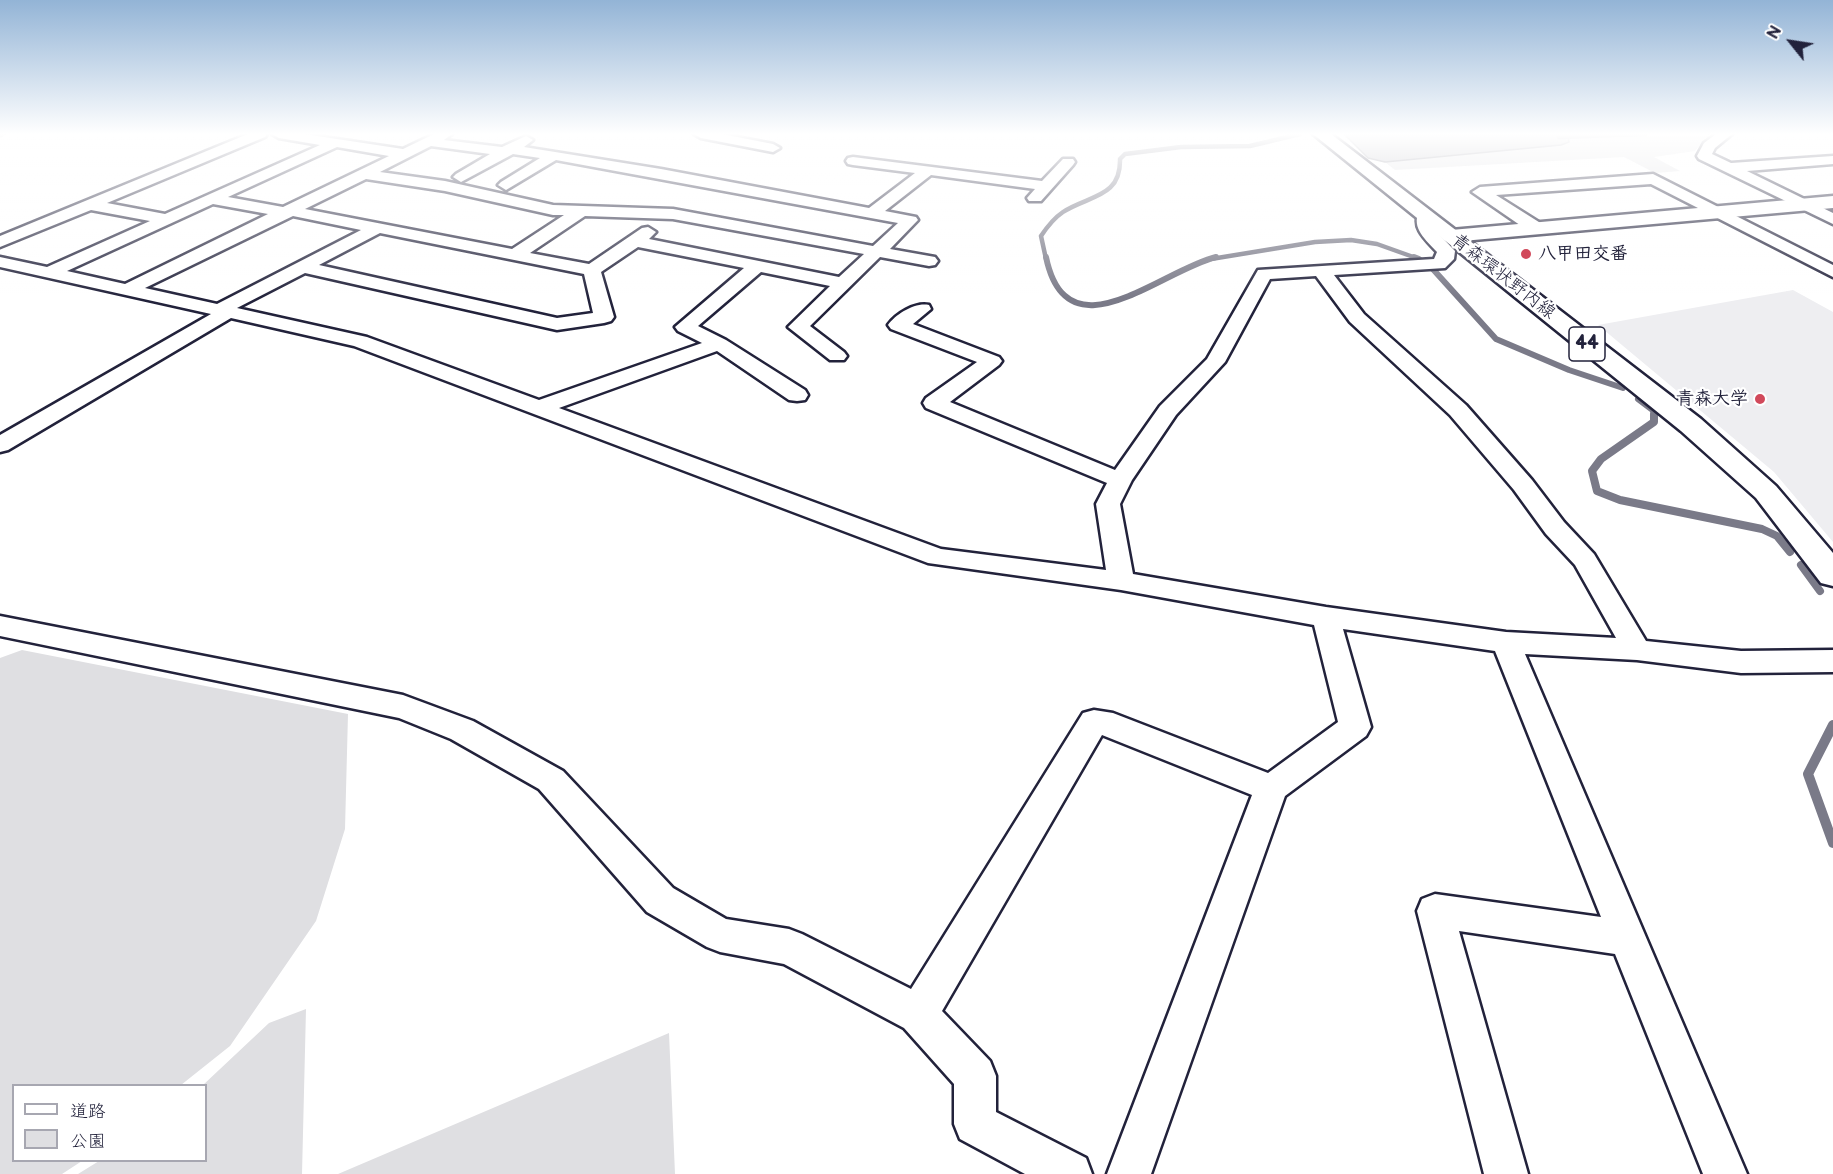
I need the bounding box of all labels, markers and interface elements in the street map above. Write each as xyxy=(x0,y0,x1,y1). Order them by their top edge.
north arrow xyxy=(1761,12,1821,72)
text: N xyxy=(1764,23,1786,43)
street label: 青森環状野内線 xyxy=(1447,230,1559,324)
place label: 八甲田交番 xyxy=(1538,243,1628,265)
marker: 八甲田交番 xyxy=(1519,247,1533,261)
road number: 44 xyxy=(1569,327,1605,361)
place label: 青森大学 xyxy=(1676,388,1748,410)
marker: 青森大学 xyxy=(1753,392,1767,406)
legend xyxy=(12,1084,207,1162)
text: 道路 xyxy=(70,1101,106,1122)
text: 公園 xyxy=(70,1131,106,1152)

